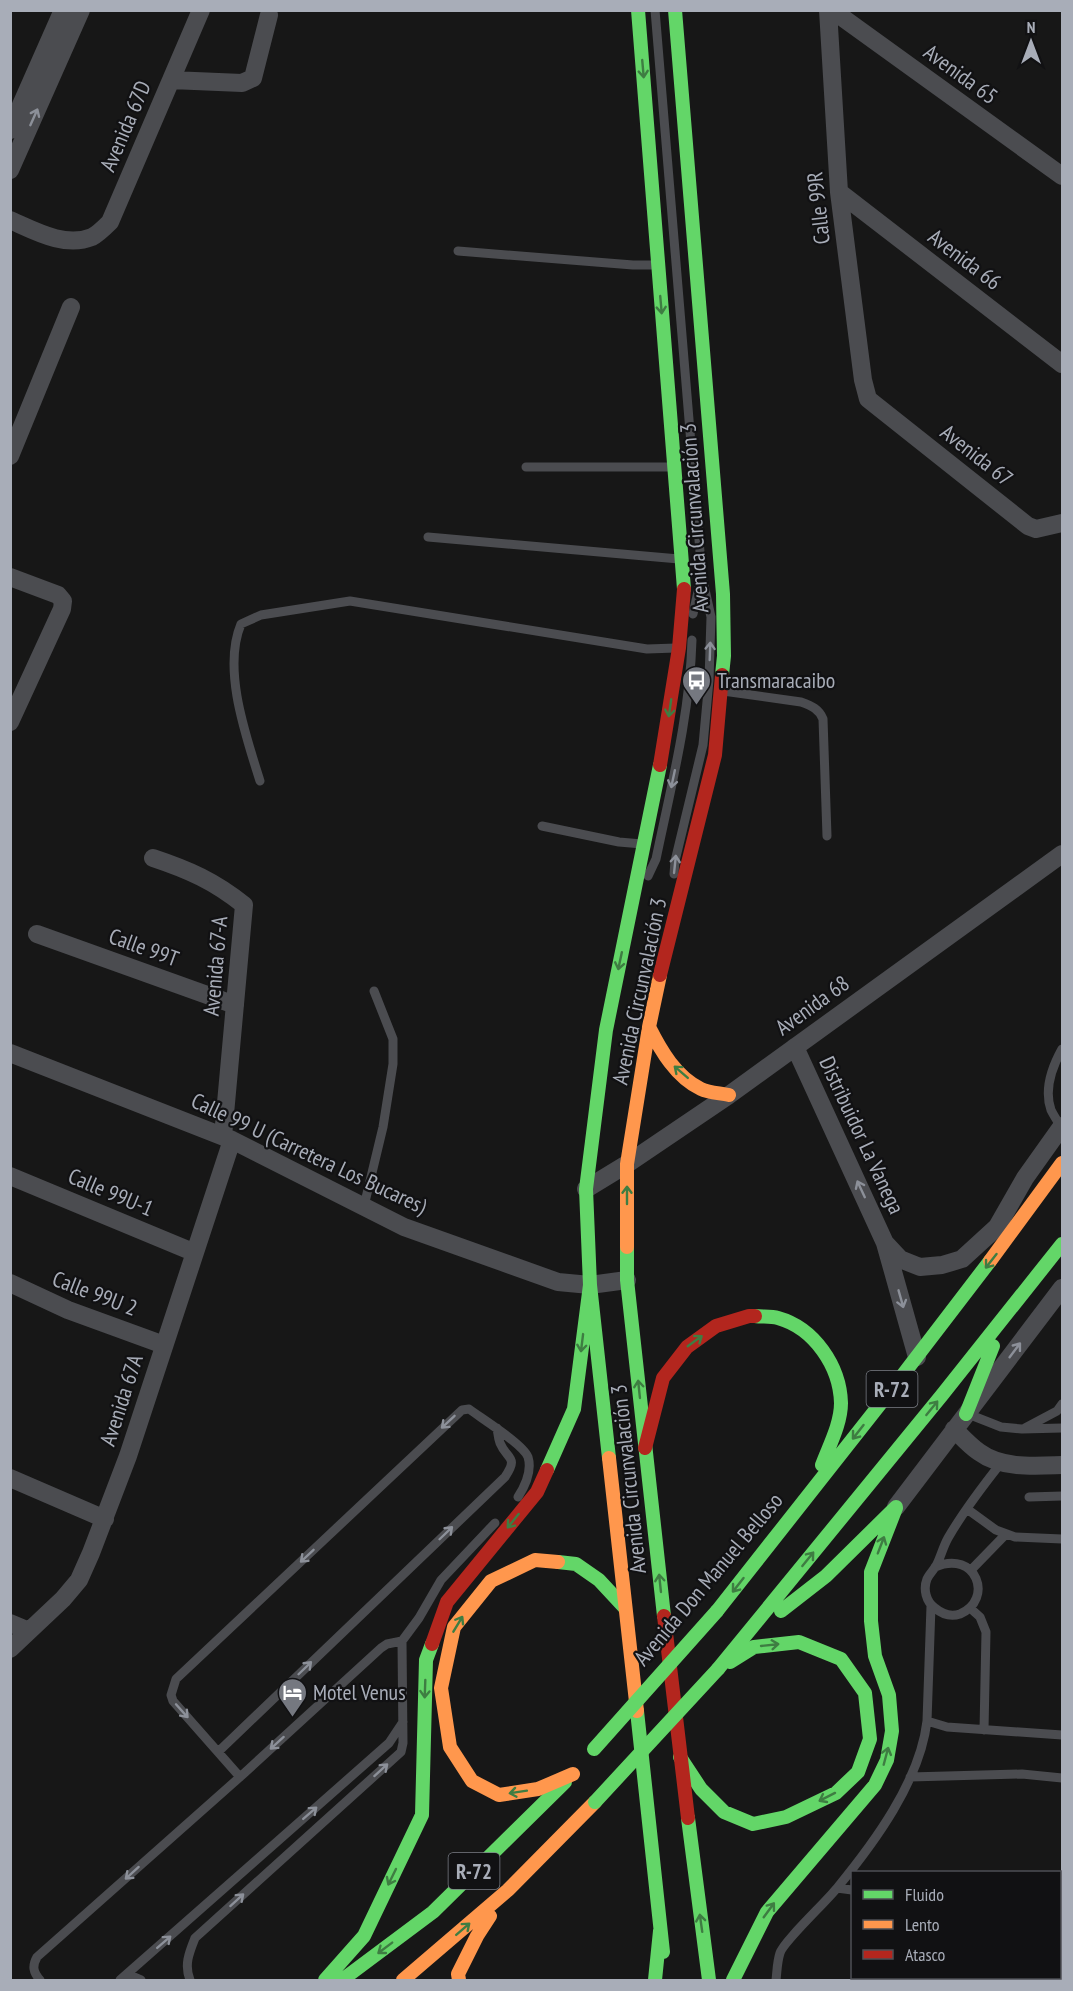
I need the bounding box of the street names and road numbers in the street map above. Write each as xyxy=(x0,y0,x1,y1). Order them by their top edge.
street label: Avenida 65 xyxy=(919,38,1003,110)
street label: Avenida 67D xyxy=(93,76,157,176)
street label: Calle 99R xyxy=(800,170,836,246)
street label: Avenida 66 xyxy=(923,222,1007,296)
street label: Avenida 67 xyxy=(935,418,1019,492)
street label: Avenida Circunvalación 3 xyxy=(673,422,715,614)
street label: Avenida Circunvalación 3 xyxy=(606,895,672,1087)
street label: Avenida 67-A xyxy=(197,914,233,1017)
street label: Calle 99T xyxy=(105,921,183,973)
street label: Avenida 68 xyxy=(770,969,854,1041)
street label: Distribuidor La Vanega xyxy=(813,1052,911,1218)
street label: Calle 99 U (Carretera Los Bucares) xyxy=(187,1086,432,1220)
street label: Calle 99U-1 xyxy=(64,1161,158,1223)
street label: Calle 99U 2 xyxy=(49,1264,141,1322)
street label: Avenida 67A xyxy=(93,1350,149,1449)
road number: R-72 xyxy=(866,1371,918,1407)
street label: Avenida Circunvalación 3 xyxy=(604,1383,652,1575)
street label: Avenida Don Manuel Belloso xyxy=(627,1487,789,1671)
road number: R-72 xyxy=(448,1853,500,1889)

